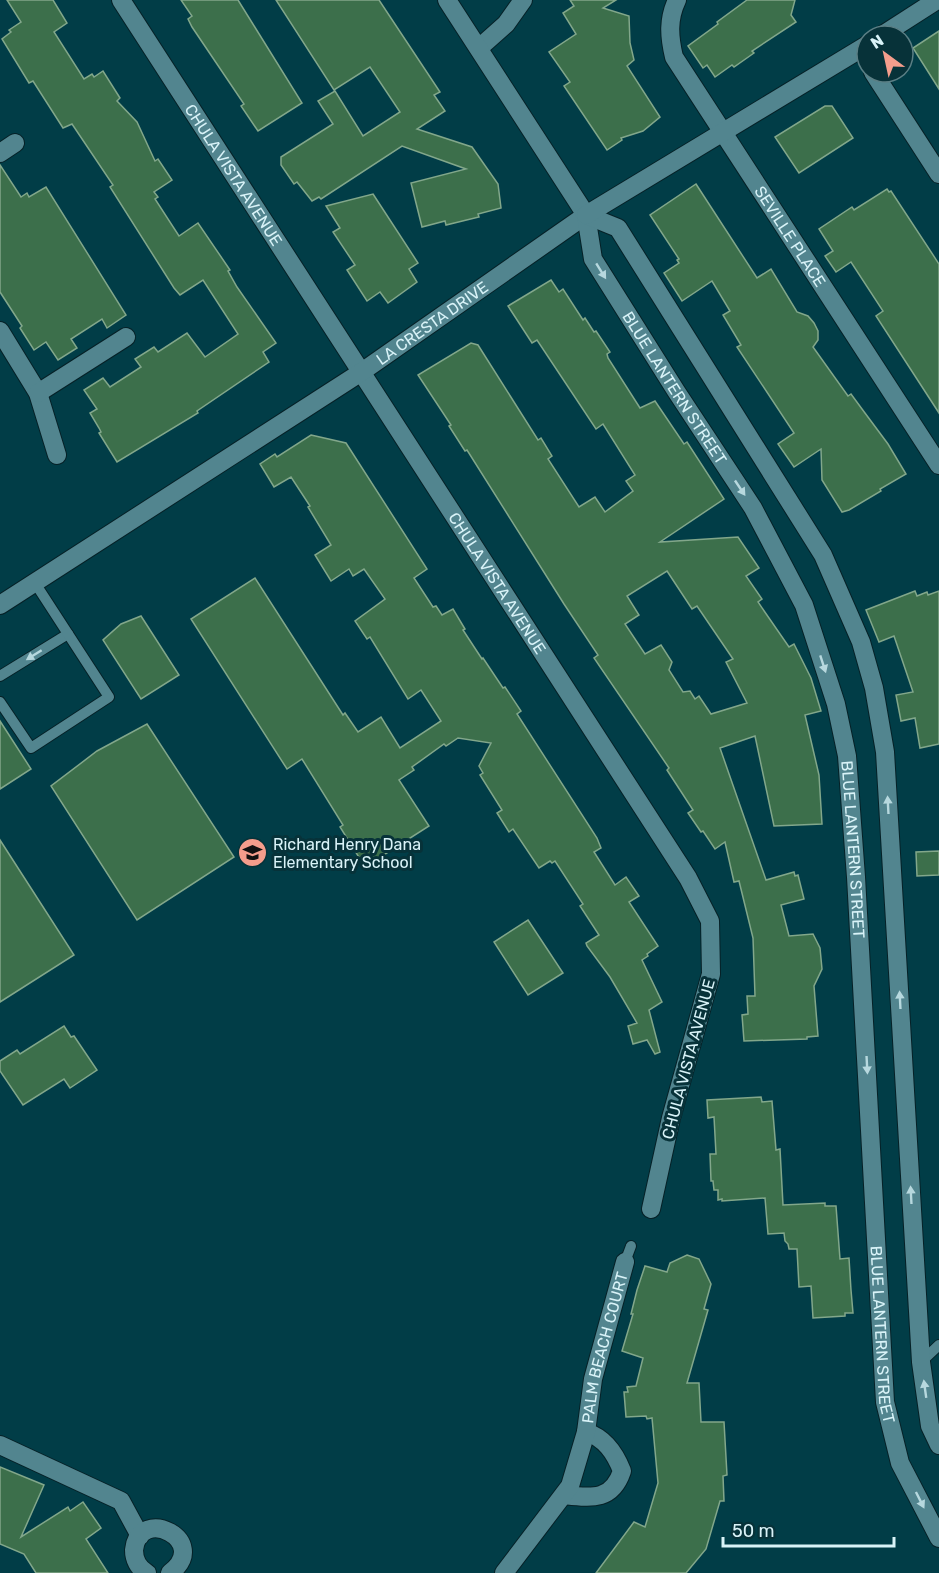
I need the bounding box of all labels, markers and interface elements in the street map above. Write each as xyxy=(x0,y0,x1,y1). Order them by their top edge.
north arrow xyxy=(855,24,915,84)
text: N xyxy=(867,31,887,53)
street label: CHULA VISTA AVENUE xyxy=(181,101,286,249)
street label: SEVILLE PLACE xyxy=(750,183,830,290)
one-way arrow xyxy=(595,263,606,279)
street label: LA CRESTA DRIVE xyxy=(373,277,492,369)
street label: BLUE LANTERN STREET xyxy=(618,308,730,468)
one-way arrow xyxy=(734,480,745,496)
street label: CHULA VISTA AVENUE xyxy=(444,509,550,658)
one-way arrow xyxy=(26,649,42,660)
one-way arrow xyxy=(819,655,829,673)
street label: BLUE LANTERN STREET xyxy=(837,760,868,939)
one-way arrow xyxy=(884,796,893,815)
place label: Richard Henry Dana Elementary School xyxy=(273,835,421,872)
school or university icon: Richard Henry Dana Elementary School xyxy=(236,837,268,869)
street label: CHULA VISTA AVENUE xyxy=(658,977,719,1141)
one-way arrow xyxy=(895,991,904,1010)
one-way arrow xyxy=(862,1055,871,1074)
one-way arrow xyxy=(906,1185,916,1204)
street label: BLUE LANTERN STREET xyxy=(866,1245,899,1425)
street label: PALM BEACH COURT xyxy=(578,1270,632,1425)
one-way arrow xyxy=(920,1380,929,1399)
one-way arrow xyxy=(915,1492,925,1509)
scale bar xyxy=(723,1510,894,1548)
text: 50 m xyxy=(732,1520,775,1542)

